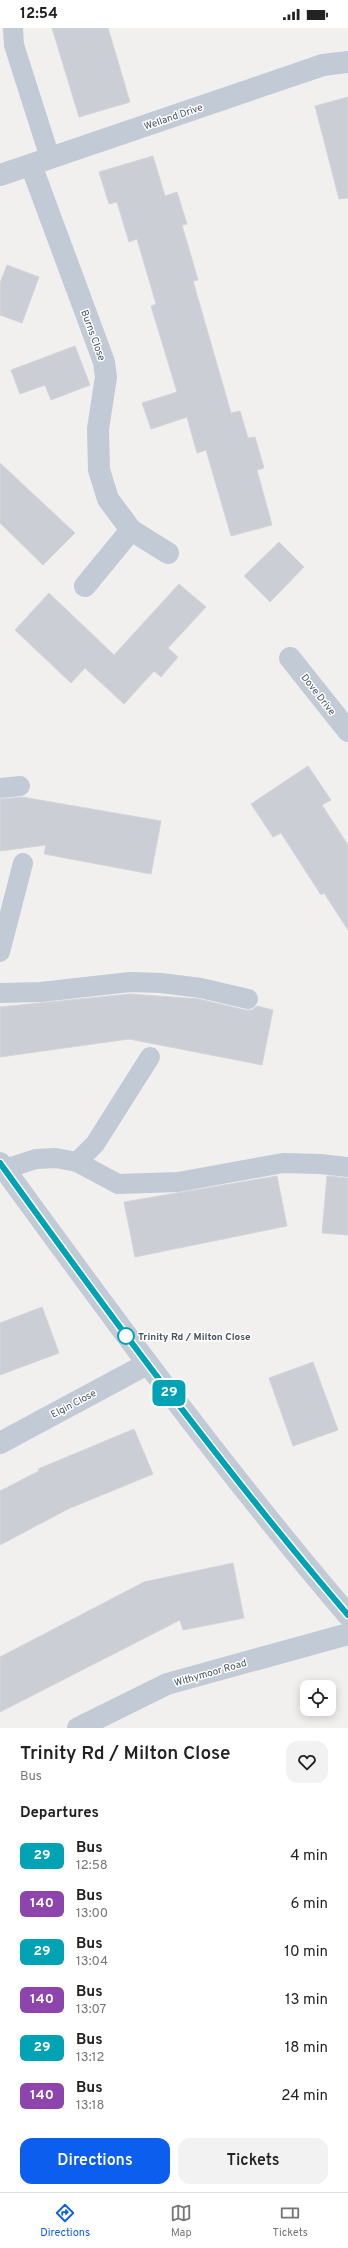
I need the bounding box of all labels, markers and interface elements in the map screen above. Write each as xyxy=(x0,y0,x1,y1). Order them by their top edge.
text: 12:54 xyxy=(20,5,58,24)
street label: Welland Drive xyxy=(142,101,205,134)
street label: Burns Close xyxy=(77,308,108,363)
street label: Dove Drive xyxy=(298,672,338,718)
marker: Trinity Rd / Milton Close xyxy=(117,1327,135,1345)
place label: Trinity Rd / Milton Close xyxy=(138,1331,251,1344)
line badge: 29 xyxy=(151,1380,187,1406)
text: 29 xyxy=(160,1384,178,1401)
street label: Elgin Close xyxy=(49,1387,99,1422)
street label: Withymoor Road xyxy=(173,1657,248,1690)
map controls xyxy=(300,1680,336,1716)
button: locate xyxy=(300,1680,336,1716)
button: heart xyxy=(286,1741,328,1783)
text: Trinity Rd / Milton Close xyxy=(20,1742,230,1766)
text: Bus xyxy=(20,1769,42,1785)
text: Departures xyxy=(20,1804,99,1823)
text: Bus xyxy=(76,1839,103,1858)
text: 29 xyxy=(33,1847,51,1864)
text: 4 min xyxy=(290,1847,328,1866)
text: 12:58 xyxy=(76,1858,108,1874)
text: Bus xyxy=(76,1887,103,1906)
text: 140 xyxy=(30,1895,54,1912)
text: 6 min xyxy=(291,1895,328,1914)
text: 13:00 xyxy=(76,1906,108,1922)
text: Bus xyxy=(76,1935,103,1954)
text: 29 xyxy=(33,1943,51,1960)
text: 10 min xyxy=(284,1943,328,1962)
text: 13:04 xyxy=(76,1954,108,1970)
text: Bus xyxy=(76,1983,103,2002)
text: 140 xyxy=(30,1991,54,2008)
text: 13 min xyxy=(285,1991,328,2010)
text: 13:07 xyxy=(76,2002,106,2018)
text: Bus xyxy=(76,2031,103,2050)
text: 29 xyxy=(33,2039,51,2056)
text: 18 min xyxy=(285,2039,328,2058)
text: 13:12 xyxy=(76,2050,104,2066)
text: Bus xyxy=(76,2079,103,2098)
text: 140 xyxy=(30,2087,54,2104)
text: 24 min xyxy=(281,2087,328,2106)
text: 13:18 xyxy=(76,2098,104,2114)
button: Directions xyxy=(20,2138,170,2184)
button: Tickets xyxy=(178,2138,328,2184)
tab: Directions xyxy=(40,2202,90,2240)
tab: Map xyxy=(170,2202,192,2240)
tab: Tickets xyxy=(273,2202,308,2240)

